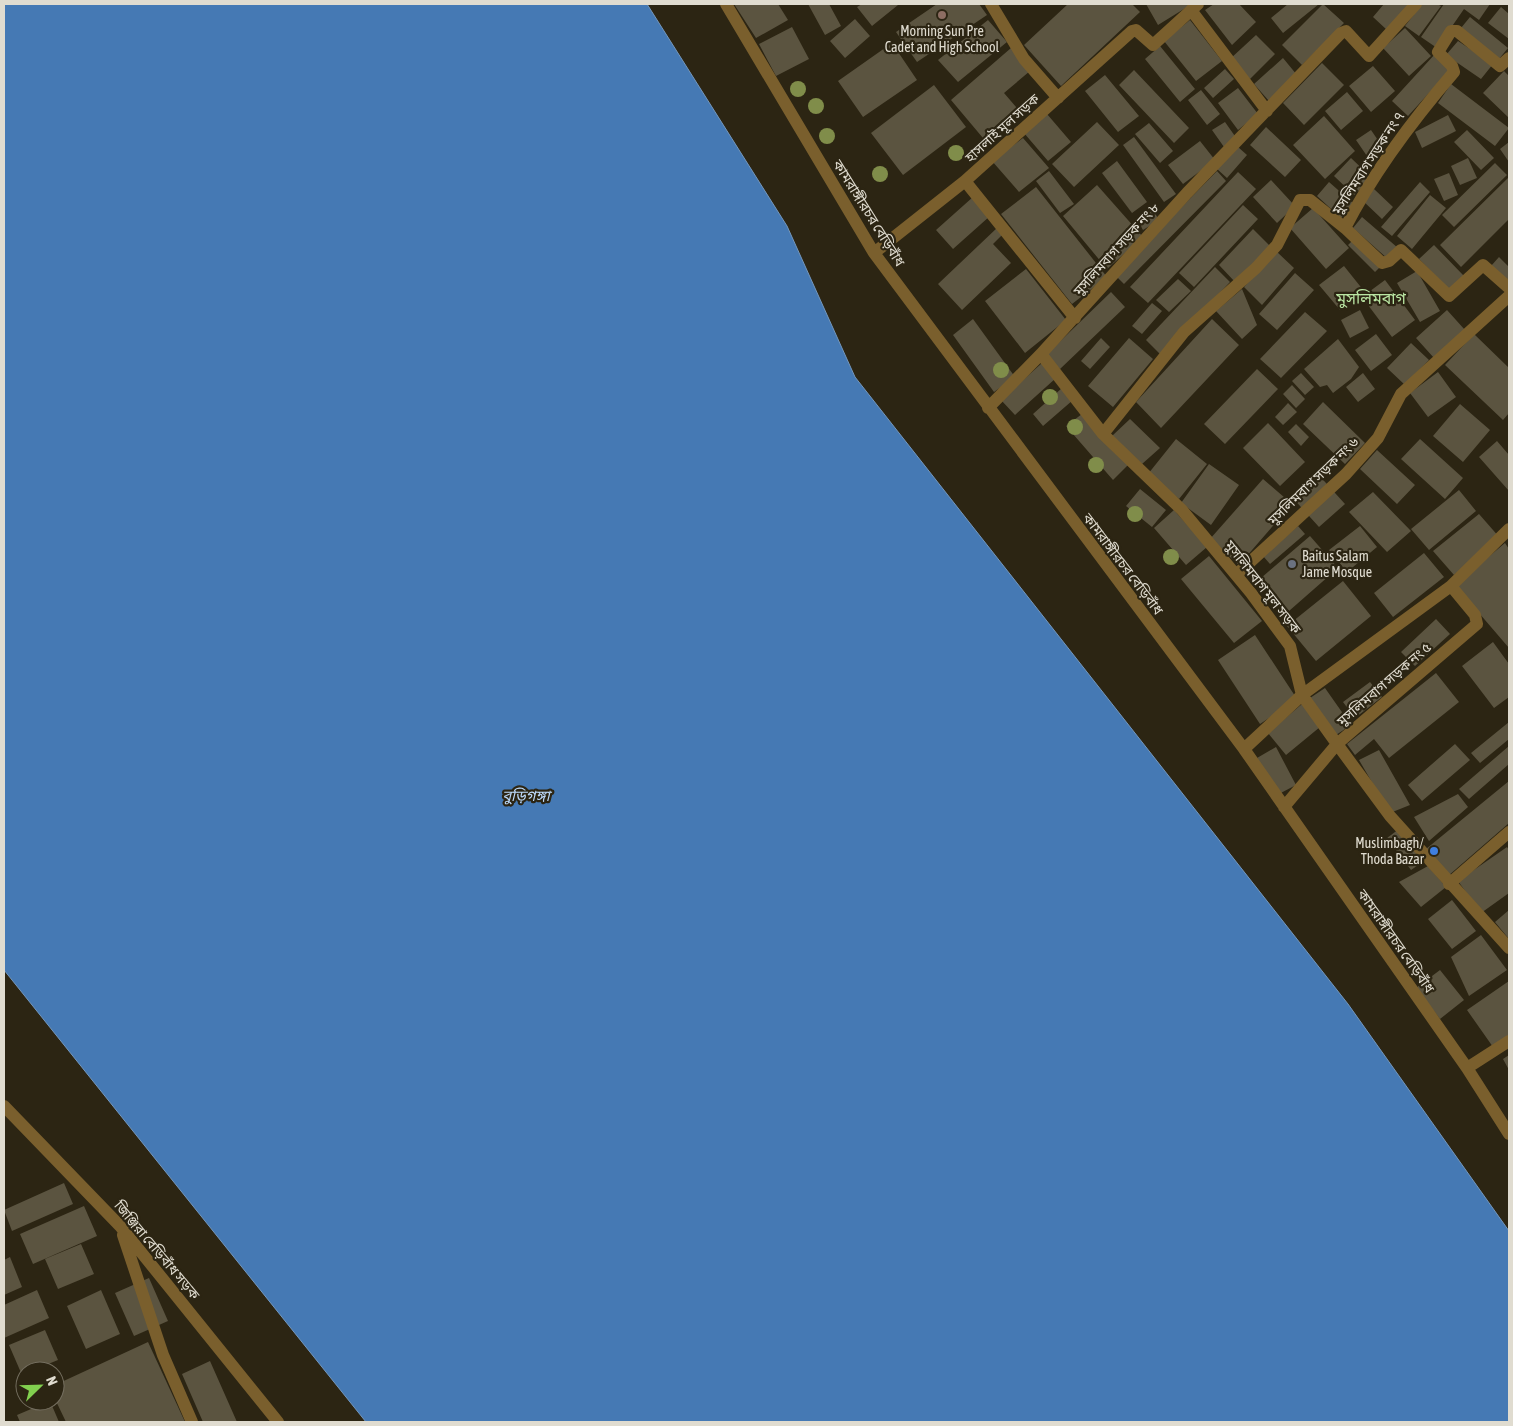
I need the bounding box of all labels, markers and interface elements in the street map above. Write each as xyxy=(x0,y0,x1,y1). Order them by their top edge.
marker: Morning Sun Pre Cadet and High School xyxy=(936,9,948,21)
place label: Morning Sun Pre Cadet and High School xyxy=(885,23,999,55)
street label: হাসলাই মূল সড়ক xyxy=(961,90,1043,167)
street label: মুসলিমবাগ সড়ক নং ৭ xyxy=(1328,109,1408,219)
street label: কামরাঙ্গীরচর বেড়িবাঁধ xyxy=(829,155,909,270)
street label: মুসলিমবাগ সড়ক নং ৮ xyxy=(1069,199,1163,300)
district label: মুসলিমবাগ xyxy=(1335,289,1406,308)
street label: মুসলিমবাগ সড়ক নং ৬ xyxy=(1264,434,1362,530)
street label: কামরাঙ্গীরচর বেড়িবাঁধ xyxy=(1079,509,1167,618)
street label: মুসলিমবাগ মূল সড়ক xyxy=(1220,537,1305,638)
place label: Baitus Salam Jame Mosque xyxy=(1302,548,1372,580)
marker: Baitus Salam Jame Mosque xyxy=(1286,558,1298,570)
street label: মুসলিমবাগ সড়ক নং ৫ xyxy=(1333,639,1435,731)
water label: বুড়িগঙ্গা xyxy=(502,787,553,805)
place label: Muslimbagh/ Thoda Bazar xyxy=(1355,835,1425,867)
marker: Muslimbagh/ Thoda Bazar xyxy=(1428,845,1440,857)
street label: কামরাঙ্গীরচর বেড়িবাঁধ xyxy=(1354,885,1439,996)
street label: জিঞ্জিরা বেড়িবাঁধ সড়ক xyxy=(111,1196,204,1303)
north arrow xyxy=(15,1361,65,1411)
text: N xyxy=(43,1374,61,1388)

